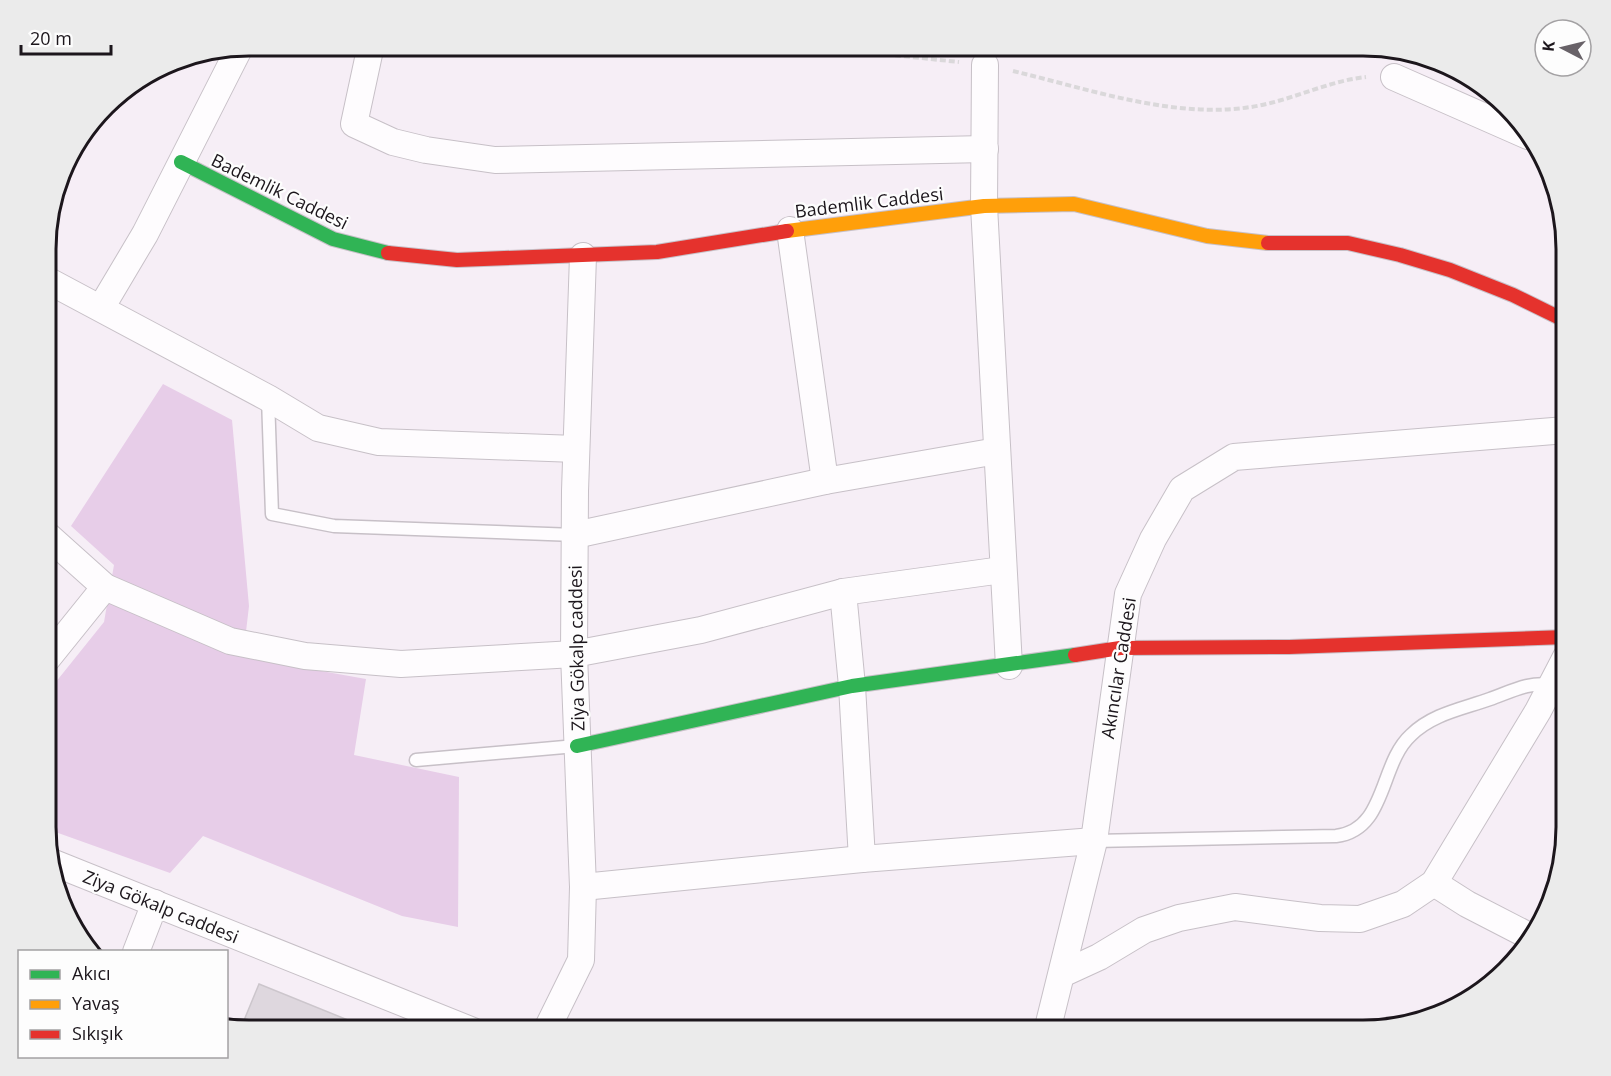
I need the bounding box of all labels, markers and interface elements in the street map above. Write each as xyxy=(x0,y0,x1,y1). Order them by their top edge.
scale bar xyxy=(21,18,111,56)
north arrow xyxy=(1533,18,1593,78)
text: 20 m xyxy=(30,26,72,50)
text: K xyxy=(1537,39,1560,53)
street label: Bademlik Caddesi xyxy=(208,148,352,234)
street label: Bademlik Caddesi xyxy=(793,181,945,223)
street label: Ziya Gökalp caddesi xyxy=(563,565,589,731)
street label: Akıncılar Caddesi xyxy=(1095,596,1141,740)
street label: Ziya Gökalp caddesi xyxy=(80,864,242,948)
legend xyxy=(18,950,228,1058)
text: Akıcı xyxy=(72,961,111,985)
text: Yavaş xyxy=(72,991,120,1015)
text: Sıkışık xyxy=(72,1021,124,1045)

